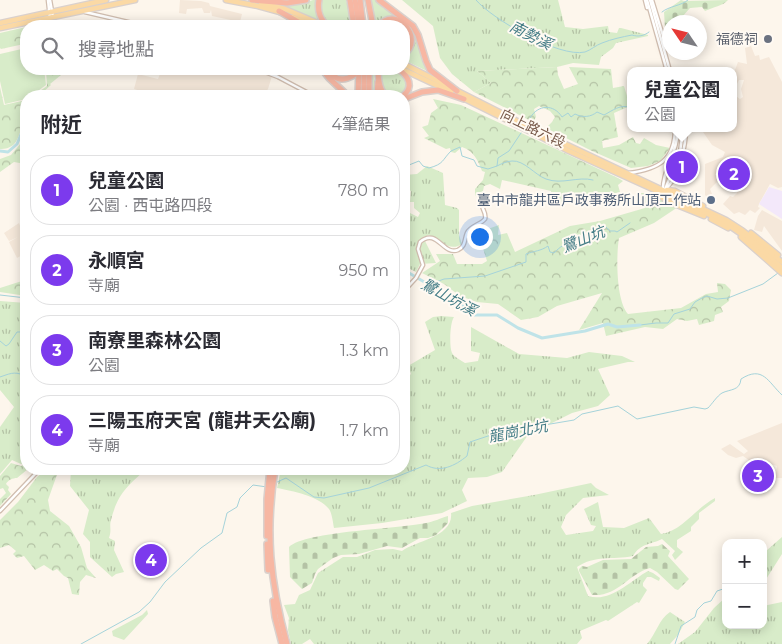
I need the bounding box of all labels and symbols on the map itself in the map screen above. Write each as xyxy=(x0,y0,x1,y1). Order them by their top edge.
north arrow xyxy=(662,15,707,60)
water label: 南勢溪 xyxy=(507,16,557,55)
place label: 福德祠 xyxy=(716,30,758,48)
marker: 福德祠 xyxy=(762,33,774,45)
street label: 向上路六段 xyxy=(498,105,568,151)
pin: 1 xyxy=(666,148,698,186)
pin: 2 xyxy=(718,155,750,193)
place label: 臺中市龍井區戶政事務所山頂工作站 xyxy=(477,191,701,209)
marker: 臺中市龍井區戶政事務所山頂工作站 xyxy=(705,194,717,206)
water label: 鷺山坑 xyxy=(559,221,609,256)
your location xyxy=(467,224,493,250)
water label: 鷺山坑溪 xyxy=(418,274,482,321)
water label: 龍崗北坑 xyxy=(487,416,551,446)
pin: 3 xyxy=(742,457,774,495)
pin: 4 xyxy=(135,541,167,579)

